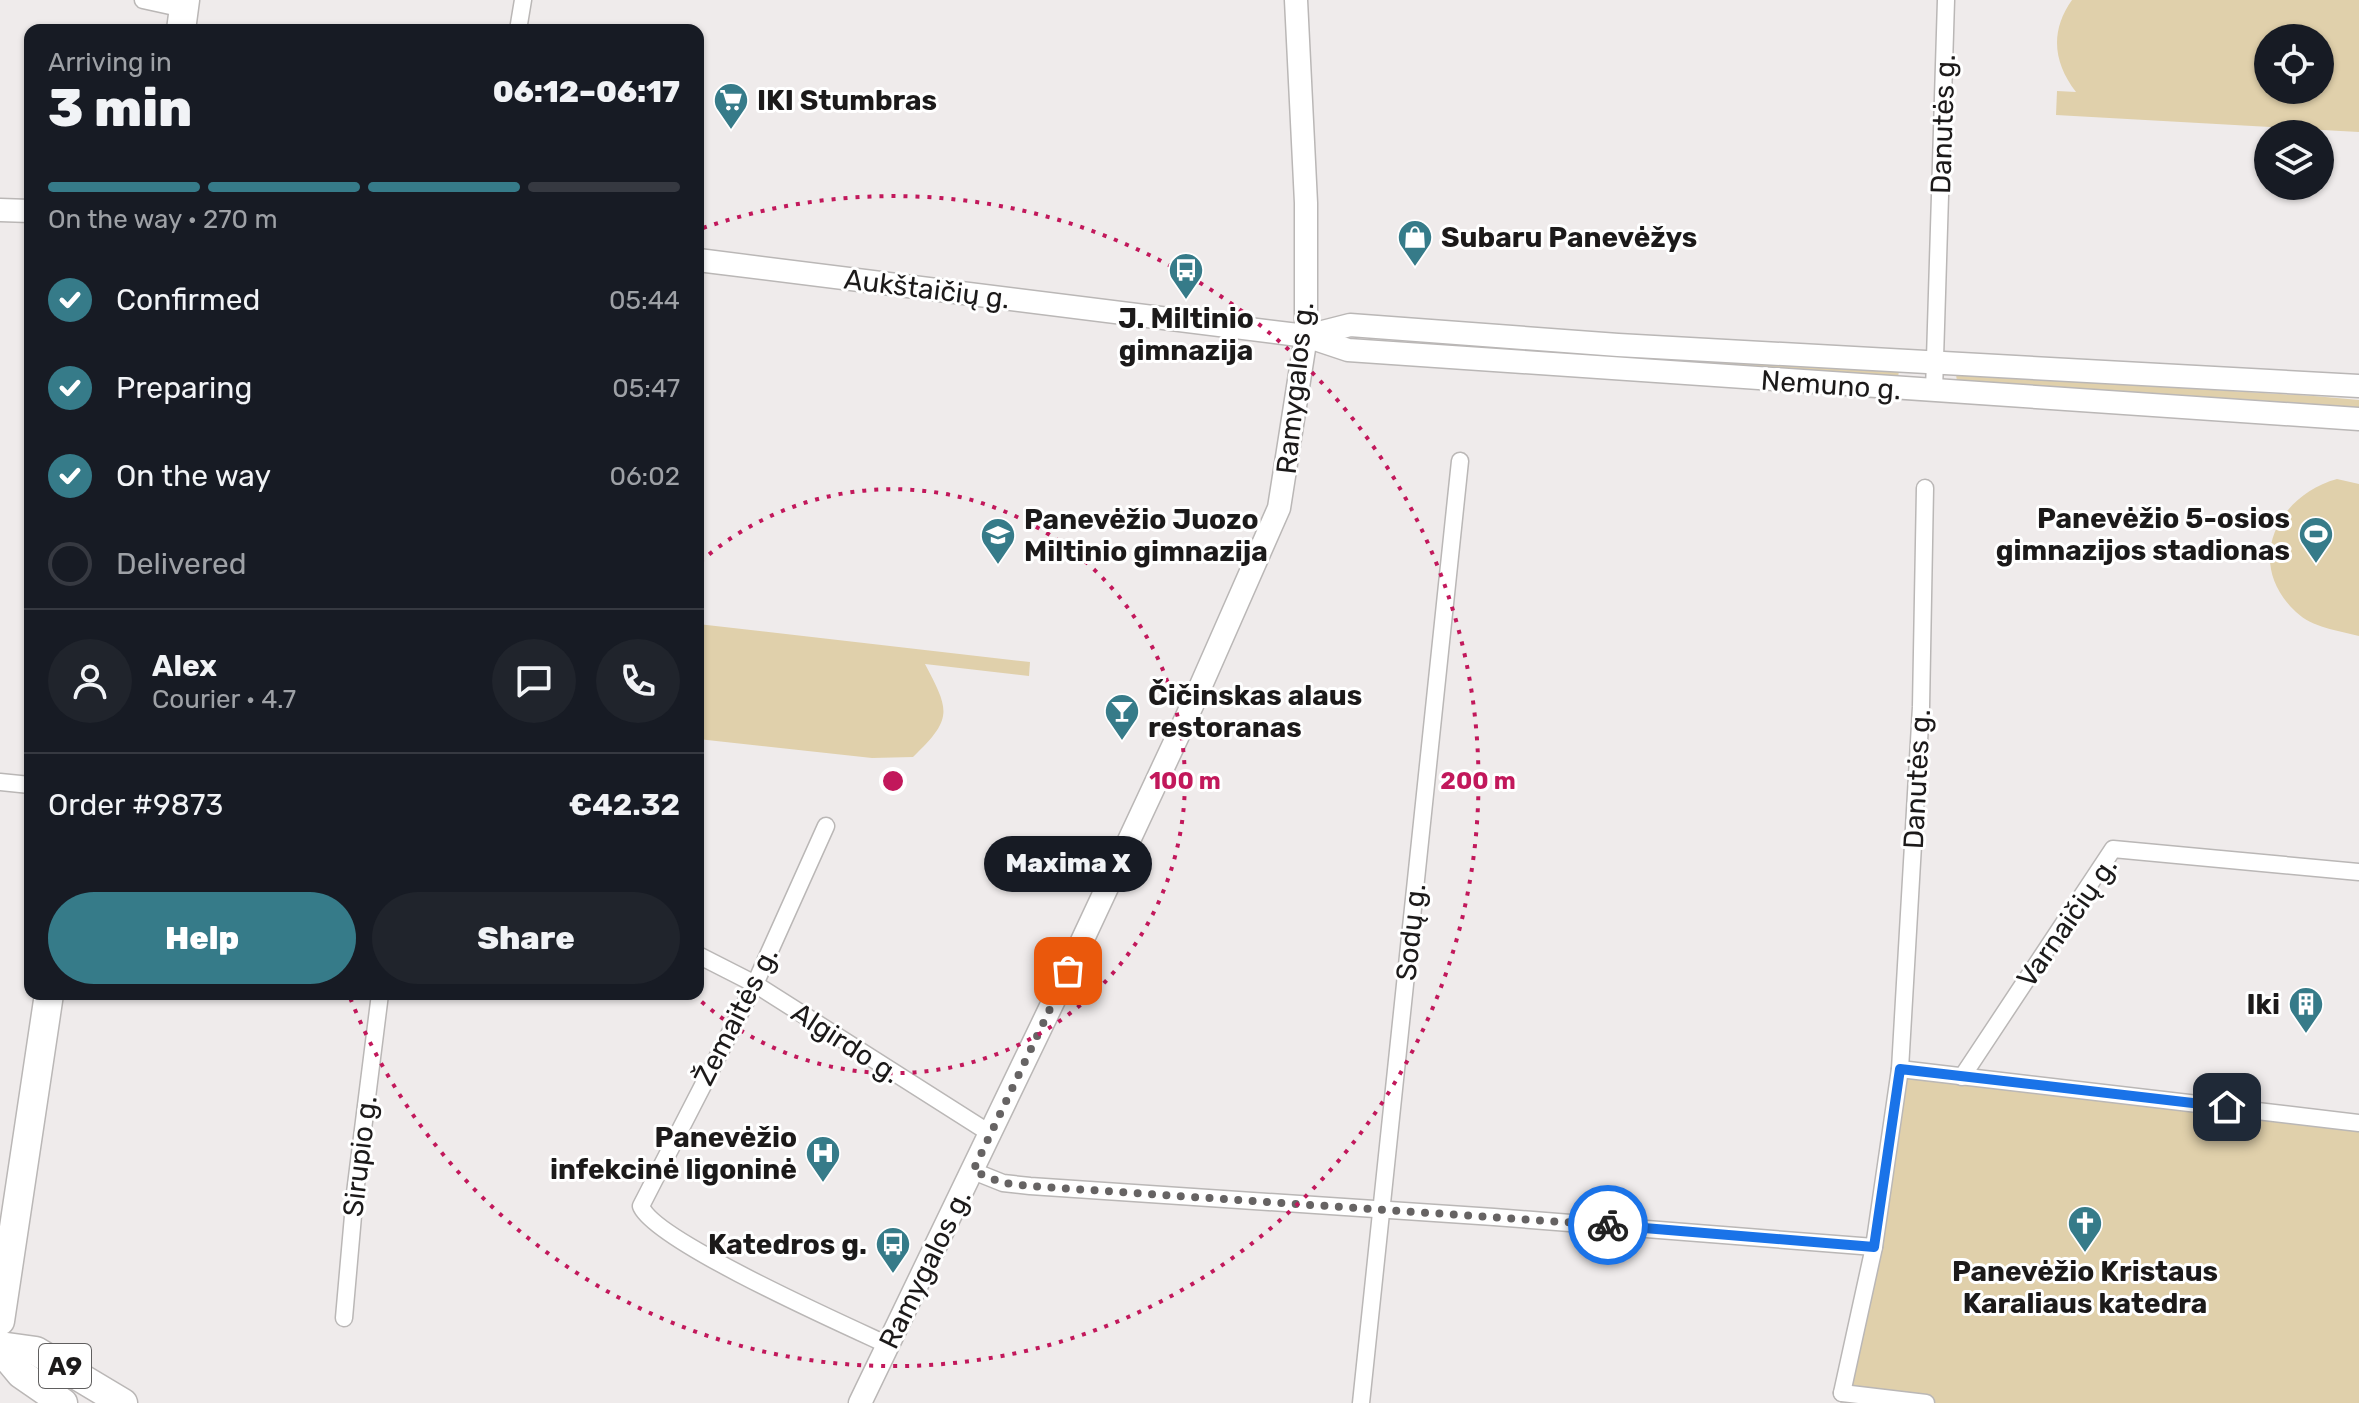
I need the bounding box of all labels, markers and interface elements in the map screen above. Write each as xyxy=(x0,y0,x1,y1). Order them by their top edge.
map controls xyxy=(2254,24,2334,200)
button: locate xyxy=(2254,24,2334,104)
text: Arriving in xyxy=(48,47,172,78)
street label: Danutės g. xyxy=(1924,53,1962,195)
text: 06:12–06:17 xyxy=(493,74,680,110)
text: 3 min xyxy=(48,77,192,139)
supermarket icon: IKI Stumbras xyxy=(712,81,750,131)
place label: IKI Stumbras xyxy=(757,84,937,117)
button: layers xyxy=(2254,120,2334,200)
text: On the way · 270 m xyxy=(48,204,278,235)
shop icon: Subaru Panevėžys xyxy=(1396,218,1434,268)
place label: Subaru Panevėžys xyxy=(1441,221,1697,254)
bus stop icon: J. Miltinio gimnazija xyxy=(1167,251,1205,301)
street label: Aukštaičių g. xyxy=(842,262,1012,316)
icon: check xyxy=(48,278,92,322)
text: Confirmed xyxy=(116,282,260,318)
text: 05:44 xyxy=(609,285,680,316)
street label: Ramygalos g. xyxy=(1270,300,1320,476)
place label: J. Miltinio gimnazija xyxy=(1118,302,1254,367)
street label: Nemuno g. xyxy=(1760,364,1902,406)
icon: check xyxy=(48,366,92,410)
text: Preparing xyxy=(116,370,252,406)
text: 05:47 xyxy=(612,373,680,404)
icon: check xyxy=(48,454,92,498)
text: On the way xyxy=(116,458,271,494)
text: 06:02 xyxy=(609,461,680,492)
place label: Panevėžio 5-osios gimnazijos stadionas xyxy=(1996,502,2290,567)
place label: Panevėžio Juozo Miltinio gimnazija xyxy=(1024,503,1268,568)
sports icon: Panevėžio 5-osios gimnazijos stadionas xyxy=(2297,515,2335,565)
school or university icon: Panevėžio Juozo Miltinio gimnazija xyxy=(979,516,1017,566)
text: Delivered xyxy=(116,546,247,582)
button: person xyxy=(48,639,132,723)
button: chat xyxy=(492,639,576,723)
button: phone xyxy=(596,639,680,723)
text: Alex xyxy=(152,648,217,684)
place label: Čičinskas alaus restoranas xyxy=(1148,679,1362,744)
text: Courier · 4.7 xyxy=(152,684,296,715)
bar icon: Čičinskas alaus restoranas xyxy=(1103,692,1141,742)
street label: Danutės g. xyxy=(1897,708,1937,850)
centre of rings xyxy=(879,767,907,795)
text: 100 m xyxy=(1149,767,1221,795)
text: 200 m xyxy=(1440,767,1516,795)
text: Order #9873 xyxy=(48,787,223,823)
text: €42.32 xyxy=(569,787,680,823)
callout: Maxima X xyxy=(984,835,1152,891)
text: Maxima X xyxy=(1005,848,1131,879)
street label: Varnaičių g. xyxy=(2010,850,2124,994)
street label: Sodų g. xyxy=(1389,882,1433,982)
button: Help xyxy=(48,892,356,984)
button: Share xyxy=(372,892,680,984)
pin xyxy=(1034,937,1102,1005)
street label: Žemaitės g. xyxy=(687,941,785,1091)
icon: bag xyxy=(1046,949,1090,993)
building icon: Iki xyxy=(2287,985,2325,1035)
place label: Iki xyxy=(2247,988,2280,1021)
street label: Algirdo g. xyxy=(786,996,906,1090)
pin xyxy=(2193,1073,2261,1141)
icon: home xyxy=(2205,1085,2249,1129)
street label: Sirupio g. xyxy=(336,1094,384,1218)
place label: Panevėžio infekcinė ligoninė xyxy=(550,1121,797,1186)
hospital icon: Panevėžio infekcinė ligoninė xyxy=(804,1134,842,1184)
street label: Ramygalos g. xyxy=(872,1184,978,1354)
courier xyxy=(1568,1185,1648,1265)
icon: bike xyxy=(1586,1203,1630,1247)
church icon: Panevėžio Kristaus Karaliaus katedra xyxy=(2066,1204,2104,1254)
bus stop icon: Katedros g. xyxy=(874,1225,912,1275)
place label: Katedros g. xyxy=(708,1228,867,1261)
place label: Panevėžio Kristaus Karaliaus katedra xyxy=(1952,1255,2218,1320)
road number: A9 xyxy=(39,1344,91,1388)

